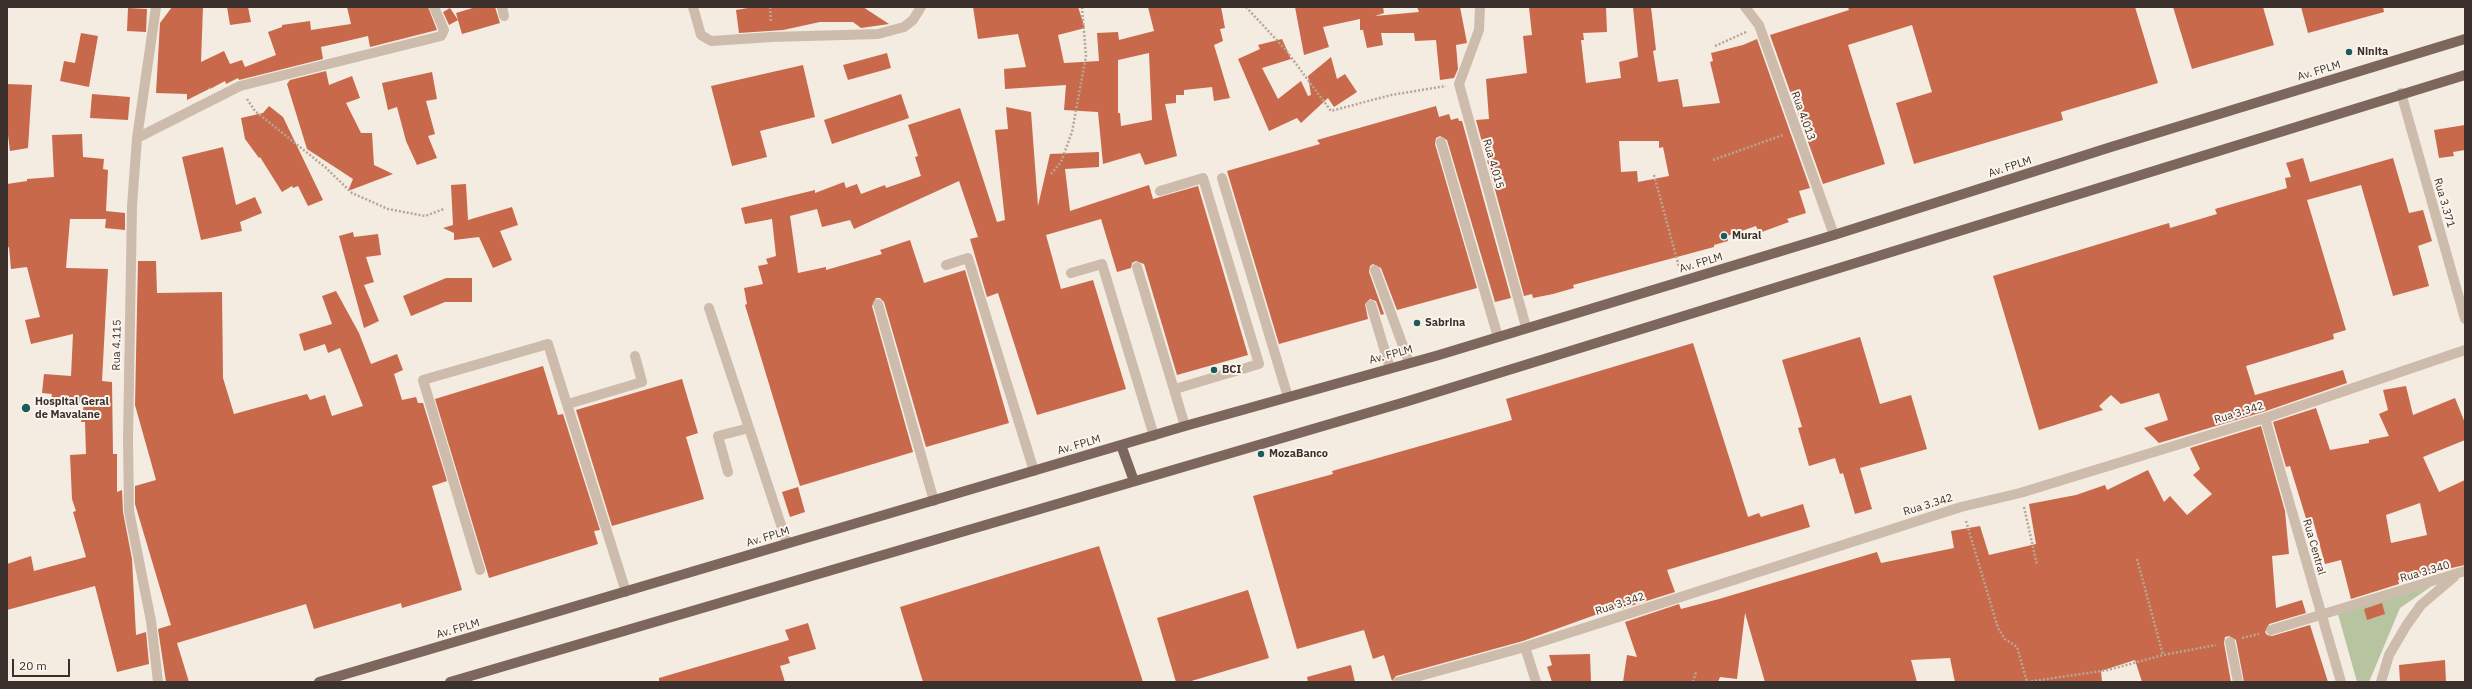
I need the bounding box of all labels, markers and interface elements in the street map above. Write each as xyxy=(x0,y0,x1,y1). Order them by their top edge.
place label: Ninita xyxy=(2357,45,2388,59)
marker: Ninita xyxy=(2344,47,2354,57)
street label: Av. FPLM xyxy=(2296,58,2342,84)
street label: Rua 4.013 xyxy=(1788,90,1818,142)
street label: Rua 4.015 xyxy=(1480,138,1506,190)
street label: Av. FPLM xyxy=(1987,154,2033,180)
street label: Rua 3.371 xyxy=(2431,177,2457,229)
place label: Mural xyxy=(1732,229,1761,243)
marker: Mural xyxy=(1719,231,1729,241)
street label: Av. FPLM xyxy=(1678,250,1724,276)
place label: Sabrina xyxy=(1425,316,1465,330)
marker: Sabrina xyxy=(1412,318,1422,328)
street label: Rua 4.115 xyxy=(110,319,124,371)
street label: Av. FPLM xyxy=(1368,343,1414,367)
place label: BCI xyxy=(1222,363,1241,377)
marker: BCI xyxy=(1209,365,1219,375)
place label: Hospital Geral de Mavalane xyxy=(35,395,109,421)
street label: Rua 3.342 xyxy=(2213,399,2265,427)
marker: Hospital Geral de Mavalane xyxy=(20,402,32,414)
street label: Av. FPLM xyxy=(1056,433,1102,457)
place label: MozaBanco xyxy=(1269,447,1328,461)
marker: MozaBanco xyxy=(1256,449,1266,459)
street label: Rua 3.342 xyxy=(1902,491,1954,519)
street label: Rua Central xyxy=(2300,517,2328,577)
street label: Av. FPLM xyxy=(745,524,791,550)
street label: Rua 3.340 xyxy=(2399,559,2451,585)
street label: Rua 3.342 xyxy=(1594,590,1646,618)
street label: Av. FPLM xyxy=(435,617,481,641)
scale bar xyxy=(14,651,72,677)
text: 20 m xyxy=(19,658,47,673)

